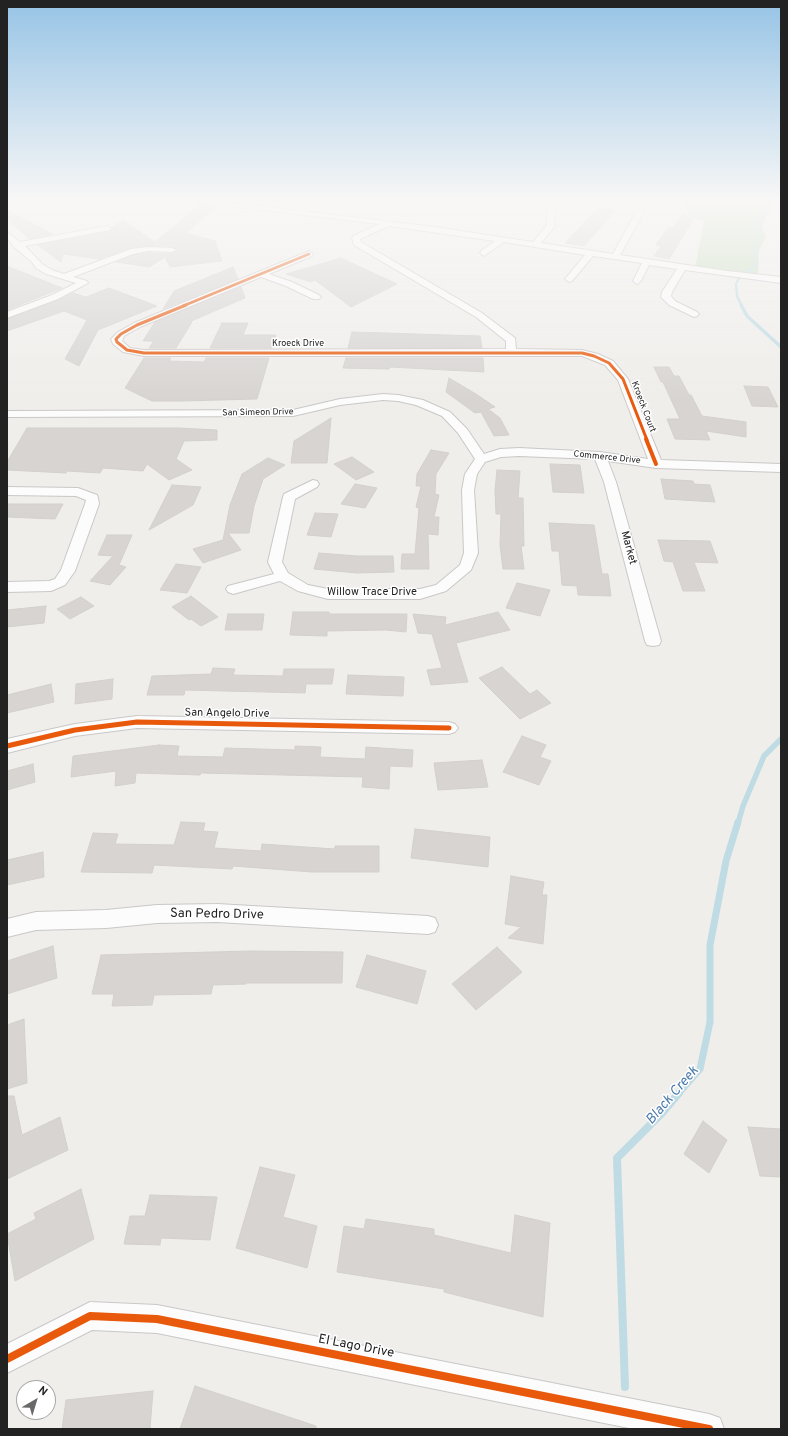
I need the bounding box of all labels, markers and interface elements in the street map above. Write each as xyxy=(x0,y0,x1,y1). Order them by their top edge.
street label: Kroeck Drive xyxy=(272,339,324,349)
street label: Kroeck Court xyxy=(628,380,658,434)
street label: San Simeon Drive xyxy=(222,407,294,419)
street label: Commerce Drive xyxy=(573,449,641,467)
street label: Market xyxy=(617,530,639,566)
street label: Willow Trace Drive xyxy=(327,586,417,600)
street label: San Angelo Drive xyxy=(184,707,270,721)
street label: San Pedro Drive xyxy=(170,906,264,924)
water label: Black Creek xyxy=(643,1063,703,1129)
street label: El Lago Drive xyxy=(317,1332,395,1362)
north arrow xyxy=(16,1380,56,1420)
text: N xyxy=(35,1383,50,1399)

